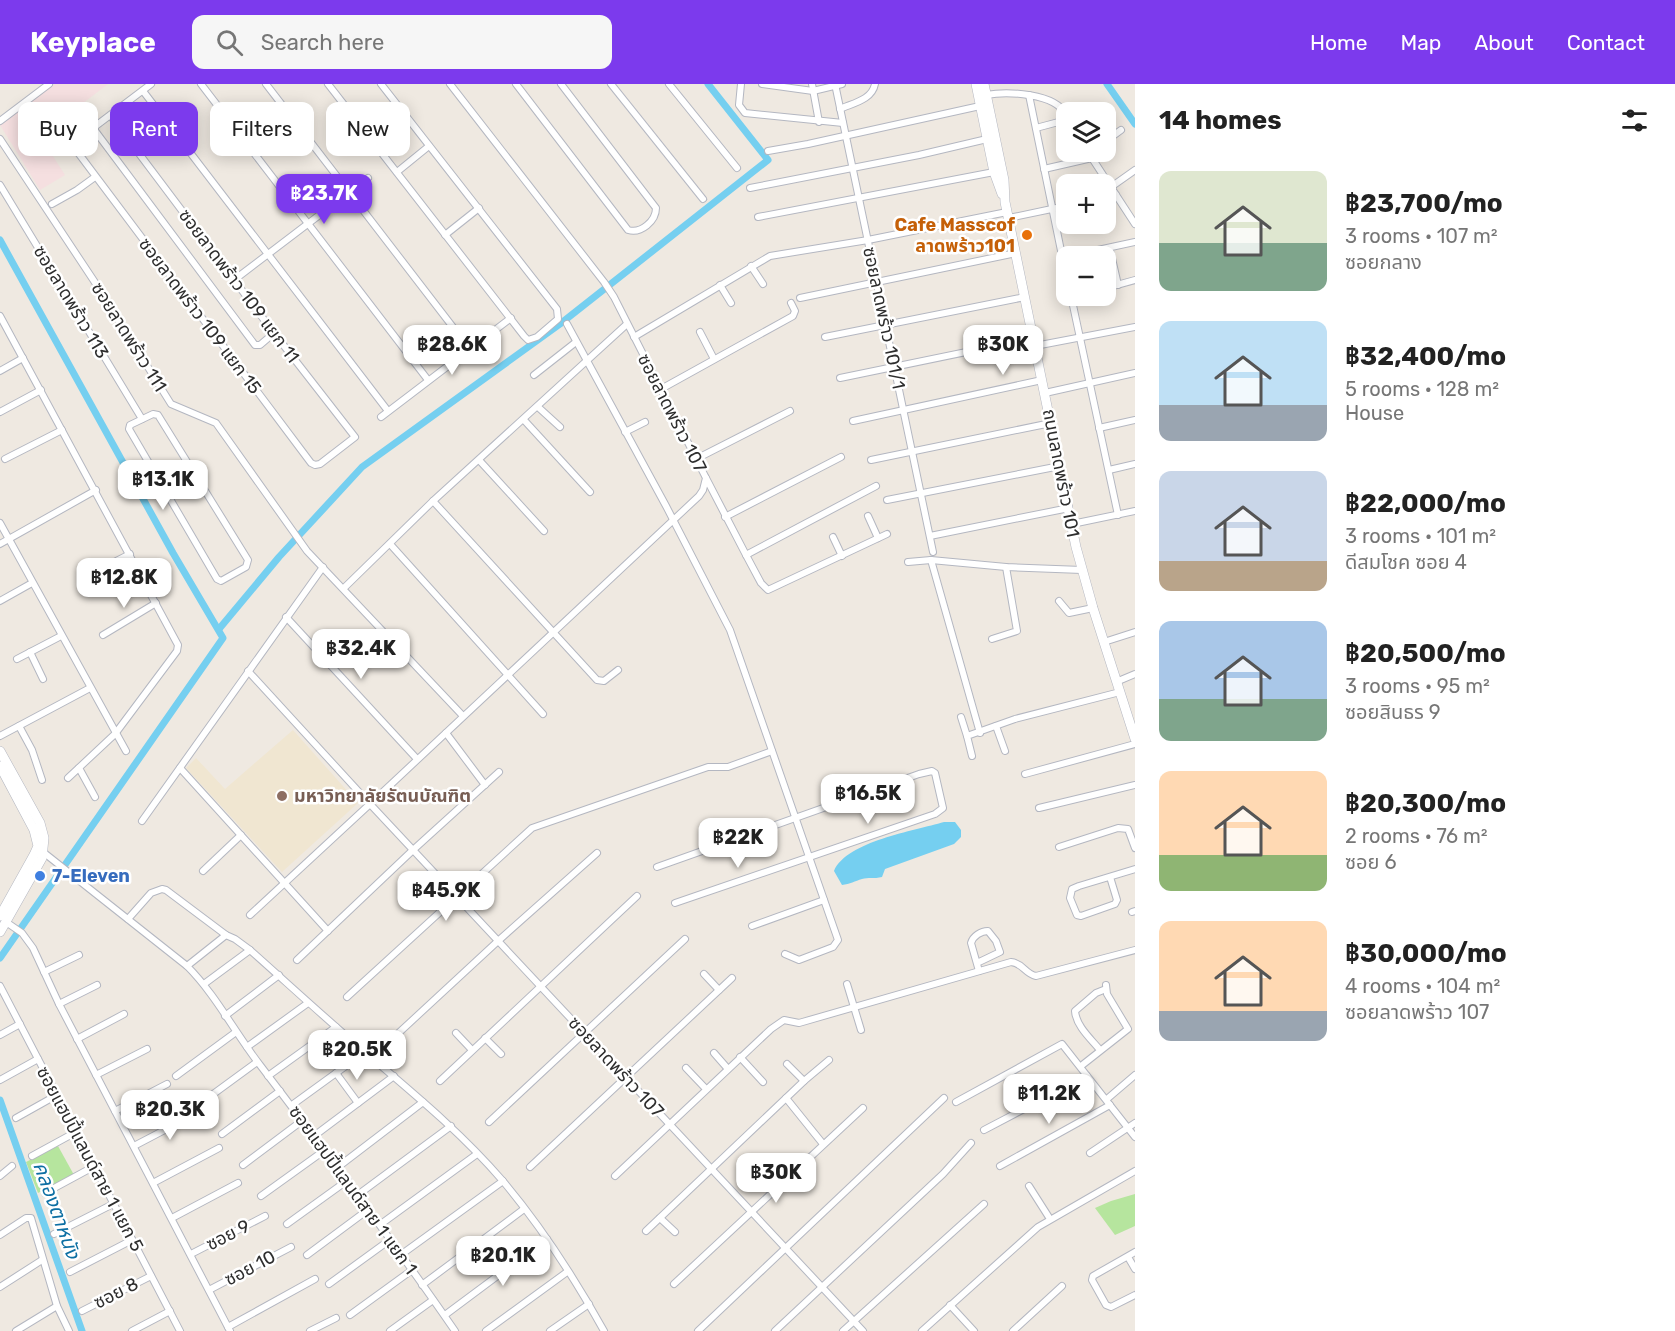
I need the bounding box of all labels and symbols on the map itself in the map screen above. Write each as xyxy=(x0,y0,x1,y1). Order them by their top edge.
pin: ฿23.7K xyxy=(275,174,373,225)
street label: ซอยลาดพร้าว 109 แยก 11 xyxy=(174,205,304,367)
place label: Cafe Masscof ลาดพร้าว101 xyxy=(895,214,1015,257)
marker: Cafe Masscof ลาดพร้าว101 xyxy=(1020,228,1034,242)
street label: ซอยลาดพร้าว 109 แยก 15 xyxy=(134,234,266,398)
street label: ซอยลาดพร้าว 113 xyxy=(29,242,113,362)
street label: ซอยลาดพร้าว 101/1 xyxy=(858,245,910,391)
street label: ซอยลาดพร้าว 111 xyxy=(87,278,171,396)
pin: ฿28.6K xyxy=(403,325,501,376)
pin: ฿30K xyxy=(967,325,1039,376)
street label: ซอยลาดพร้าว 107 xyxy=(633,350,711,476)
street label: ถนนลาดพร้าว 101 xyxy=(1038,407,1084,539)
pin: ฿13.1K xyxy=(114,460,212,511)
pin: ฿12.8K xyxy=(75,558,173,609)
pin: ฿32.4K xyxy=(312,629,410,680)
pin: ฿16.5K xyxy=(819,774,917,825)
place label: มหาวิทยาลัยรัตนบัณฑิต xyxy=(294,785,471,807)
marker: มหาวิทยาลัยรัตนบัณฑิต xyxy=(275,789,289,803)
pin: ฿22K xyxy=(702,818,774,869)
place label: 7-Eleven xyxy=(52,865,130,887)
marker: 7-Eleven xyxy=(33,869,47,883)
pin: ฿45.9K xyxy=(397,871,495,922)
street label: ซอยลาดพร้าว 107 xyxy=(564,1012,668,1122)
pin: ฿20.5K xyxy=(308,1030,406,1081)
street label: ซอยแฮปปี้แลนด์สาย 1 แยก 5 xyxy=(32,1062,150,1255)
pin: ฿11.2K xyxy=(1000,1074,1098,1125)
pin: ฿20.3K xyxy=(121,1090,219,1141)
street label: ซอยแฮปปี้แลนด์สาย 1 แยก 1 xyxy=(284,1100,423,1279)
pin: ฿30K xyxy=(740,1153,812,1204)
water label: คลองตาหนัง xyxy=(28,1158,86,1263)
street label: ซอย 9 xyxy=(202,1215,254,1255)
pin: ฿20.1K xyxy=(454,1236,552,1287)
street label: ซอย 10 xyxy=(221,1245,279,1291)
street label: ซอย 8 xyxy=(90,1273,142,1313)

